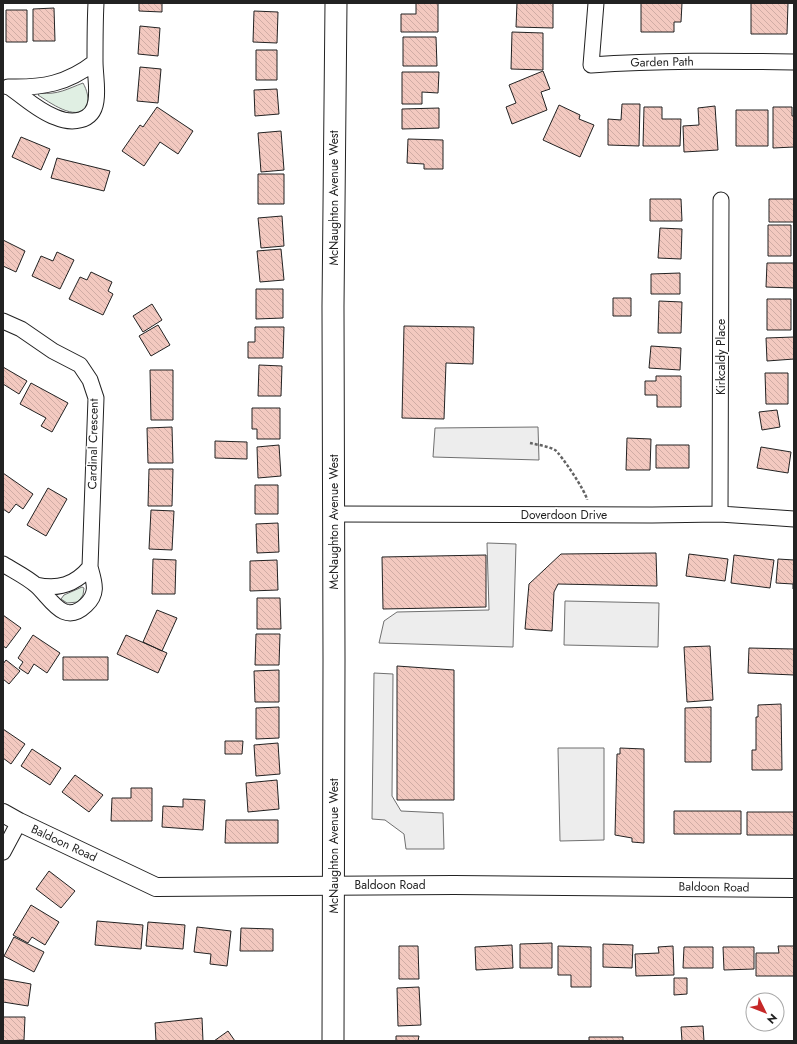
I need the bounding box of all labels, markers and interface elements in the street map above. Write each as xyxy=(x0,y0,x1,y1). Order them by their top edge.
street label: Garden Path xyxy=(630,52,694,72)
street label: McNaughton Avenue West xyxy=(325,130,343,266)
street label: Kirkcaldy Place xyxy=(712,319,730,395)
street label: Cardinal Crescent xyxy=(83,398,103,490)
street label: McNaughton Avenue West xyxy=(325,454,343,590)
street label: Doverdoon Drive xyxy=(521,506,607,524)
street label: McNaughton Avenue West xyxy=(325,778,343,914)
street label: Baldoon Road xyxy=(28,820,100,866)
street label: Baldoon Road xyxy=(355,876,425,894)
street label: Baldoon Road xyxy=(678,877,750,897)
north arrow xyxy=(745,992,785,1032)
text: N xyxy=(763,1010,781,1027)

